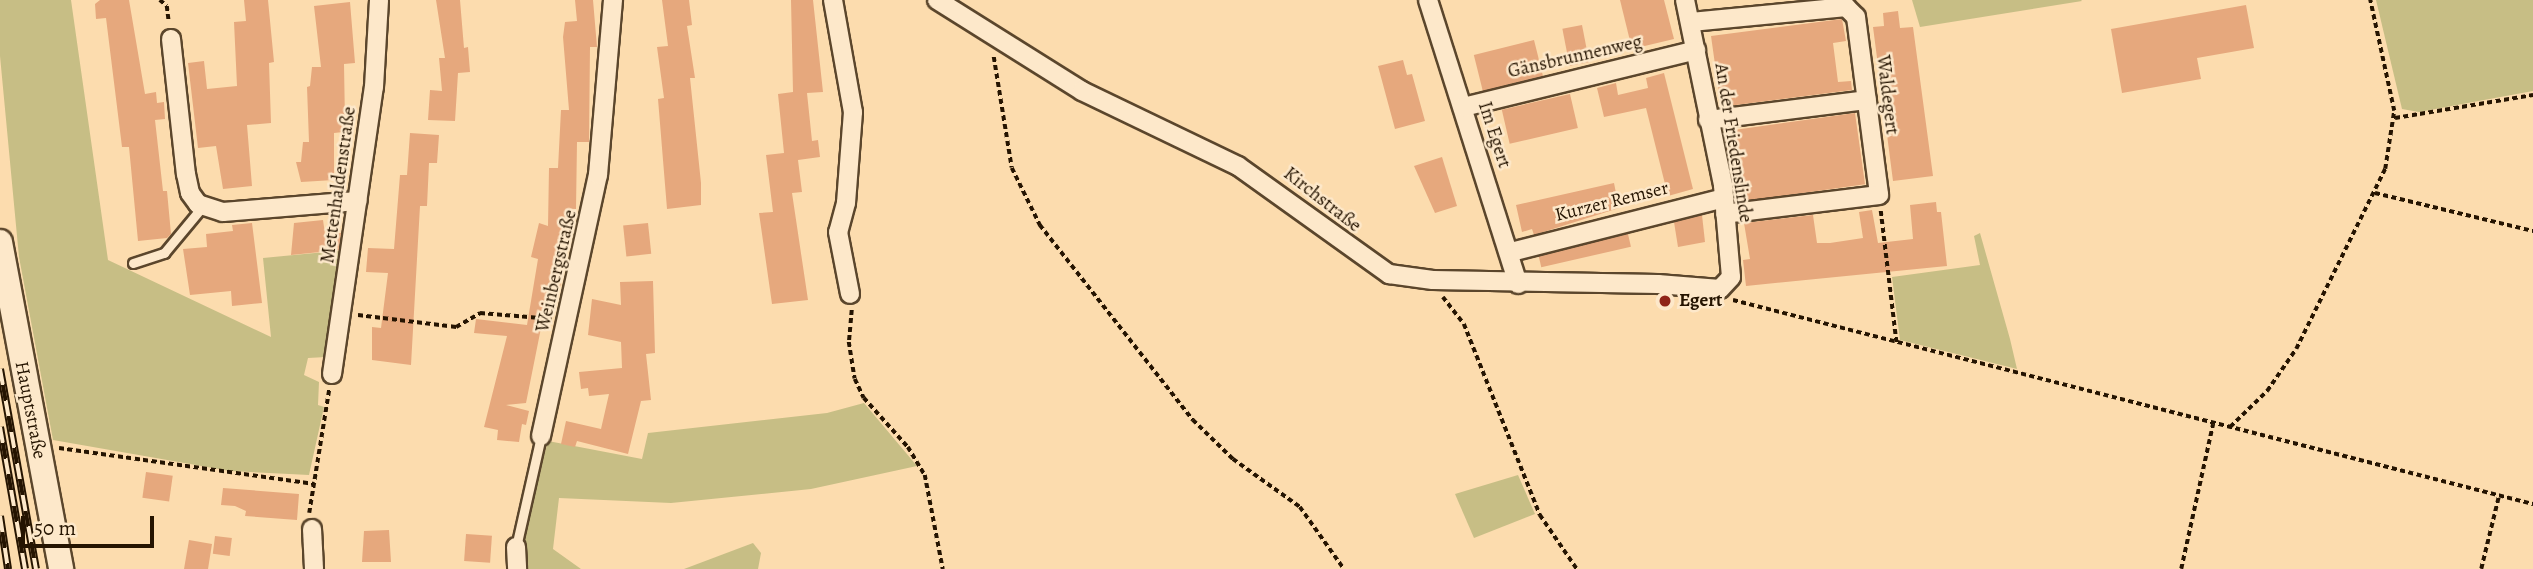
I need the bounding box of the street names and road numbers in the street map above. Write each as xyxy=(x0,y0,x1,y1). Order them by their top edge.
street label: Gänsbrunnenweg xyxy=(1506,30,1644,84)
street label: Waldegert xyxy=(1871,54,1903,136)
street label: An der Friedenslinde xyxy=(1709,62,1757,224)
street label: Im Egert xyxy=(1473,99,1515,171)
street label: Mettenhaldenstraße xyxy=(317,105,361,265)
street label: Kirchstraße xyxy=(1279,163,1365,237)
street label: Kurzer Remser xyxy=(1553,177,1671,227)
street label: Weinbergstraße xyxy=(532,207,582,335)
street label: Hauptstraße xyxy=(9,359,51,461)

